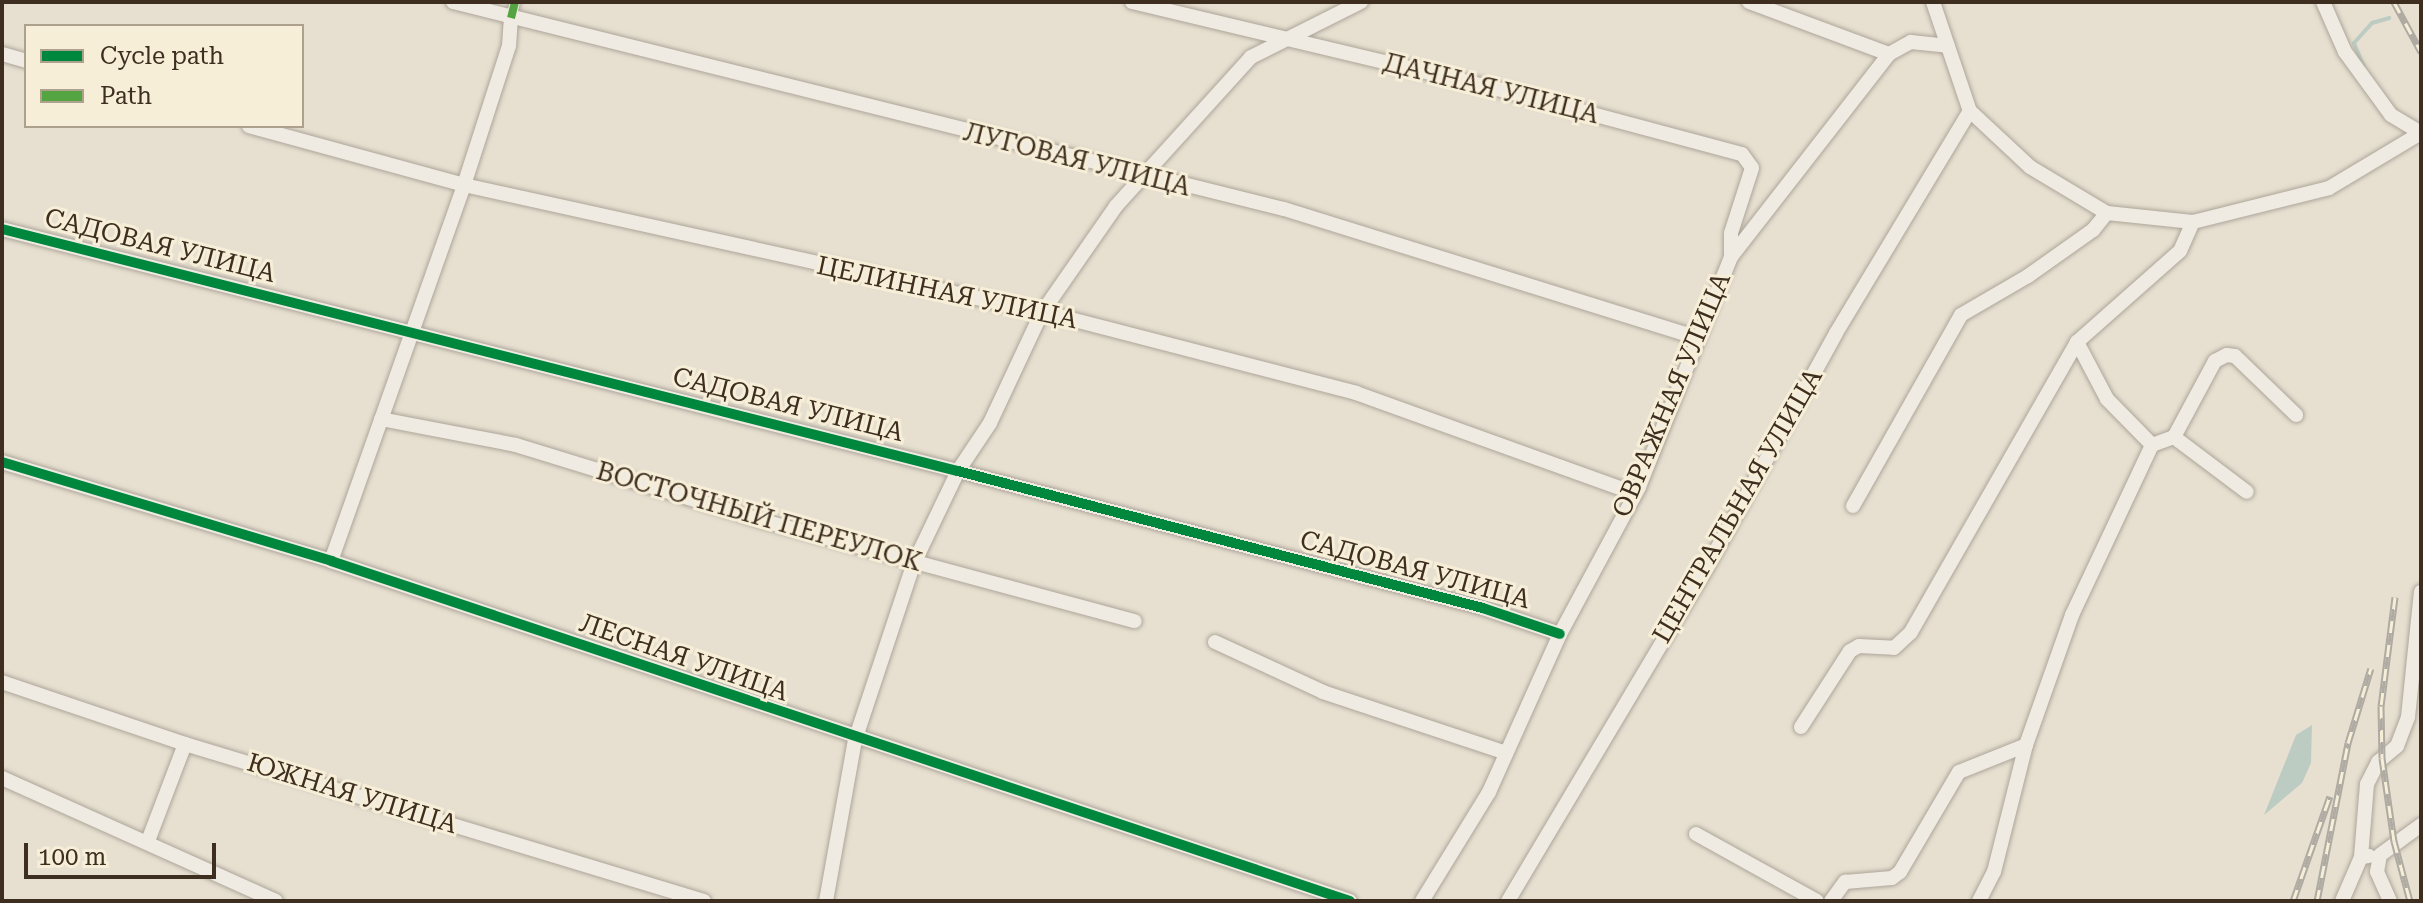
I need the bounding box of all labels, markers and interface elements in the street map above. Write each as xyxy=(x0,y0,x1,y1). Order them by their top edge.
legend xyxy=(24,24,304,128)
text: Cycle path xyxy=(100,42,224,70)
street label: ДАЧНАЯ УЛИЦА xyxy=(1380,47,1602,131)
text: Path xyxy=(100,82,152,110)
street label: ЛУГОВАЯ УЛИЦА xyxy=(960,117,1194,203)
street label: САДОВАЯ УЛИЦА xyxy=(41,202,279,290)
street label: ЦЕЛИННАЯ УЛИЦА xyxy=(814,250,1080,336)
street label: ОВРАЖНАЯ УЛИЦА xyxy=(1606,268,1738,522)
street label: САДОВАЯ УЛИЦА xyxy=(669,361,907,449)
street label: ЦЕНТРАЛЬНАЯ УЛИЦА xyxy=(1647,363,1829,649)
street label: ВОСТОЧНЫЙ ПЕРЕУЛОК xyxy=(593,456,925,578)
street label: САДОВАЯ УЛИЦА xyxy=(1297,524,1533,616)
street label: ЛЕСНАЯ УЛИЦА xyxy=(576,608,792,708)
street label: ЮЖНАЯ УЛИЦА xyxy=(243,747,461,841)
scale bar xyxy=(28,827,220,877)
text: 100 m xyxy=(38,843,106,871)

